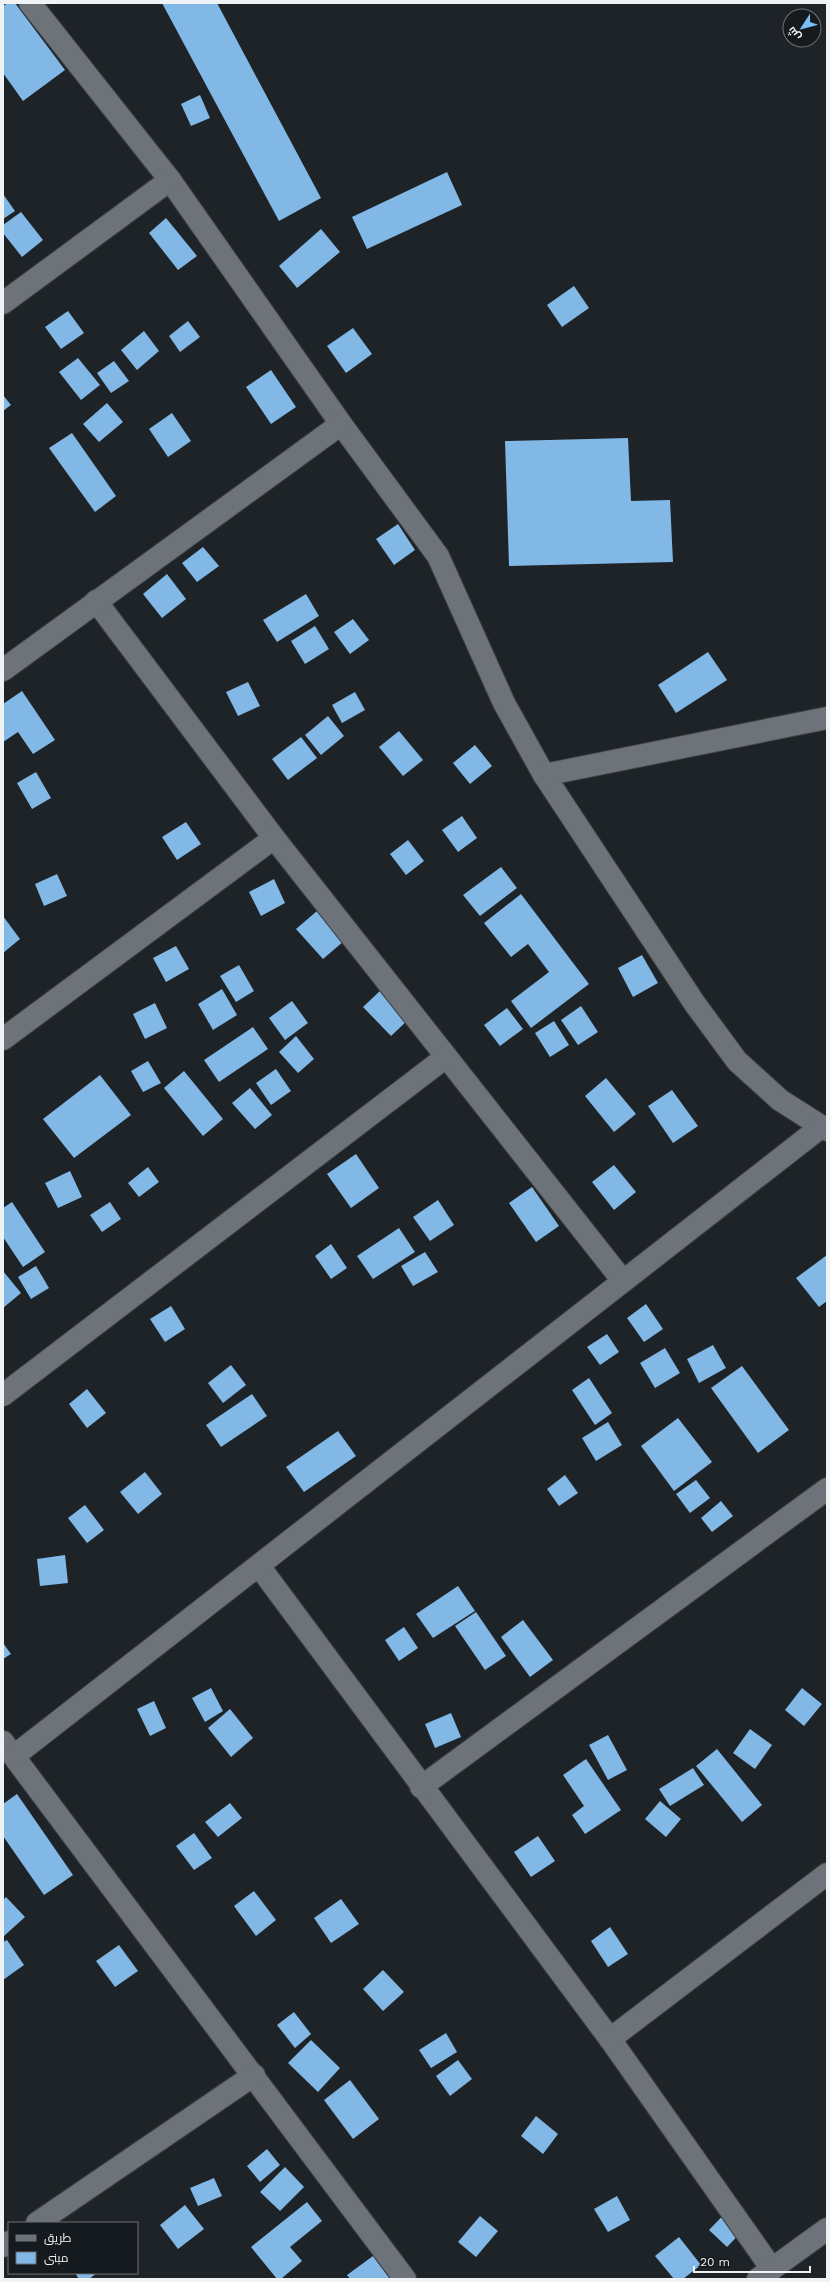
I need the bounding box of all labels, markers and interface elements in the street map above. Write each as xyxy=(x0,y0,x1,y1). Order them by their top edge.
north arrow xyxy=(782,8,822,48)
text: ش xyxy=(785,24,804,43)
legend xyxy=(8,2222,138,2274)
text: طريق xyxy=(44,2231,72,2245)
scale bar xyxy=(694,2248,810,2274)
text: مبنى xyxy=(44,2251,69,2265)
text: 20 m xyxy=(700,2255,730,2269)

